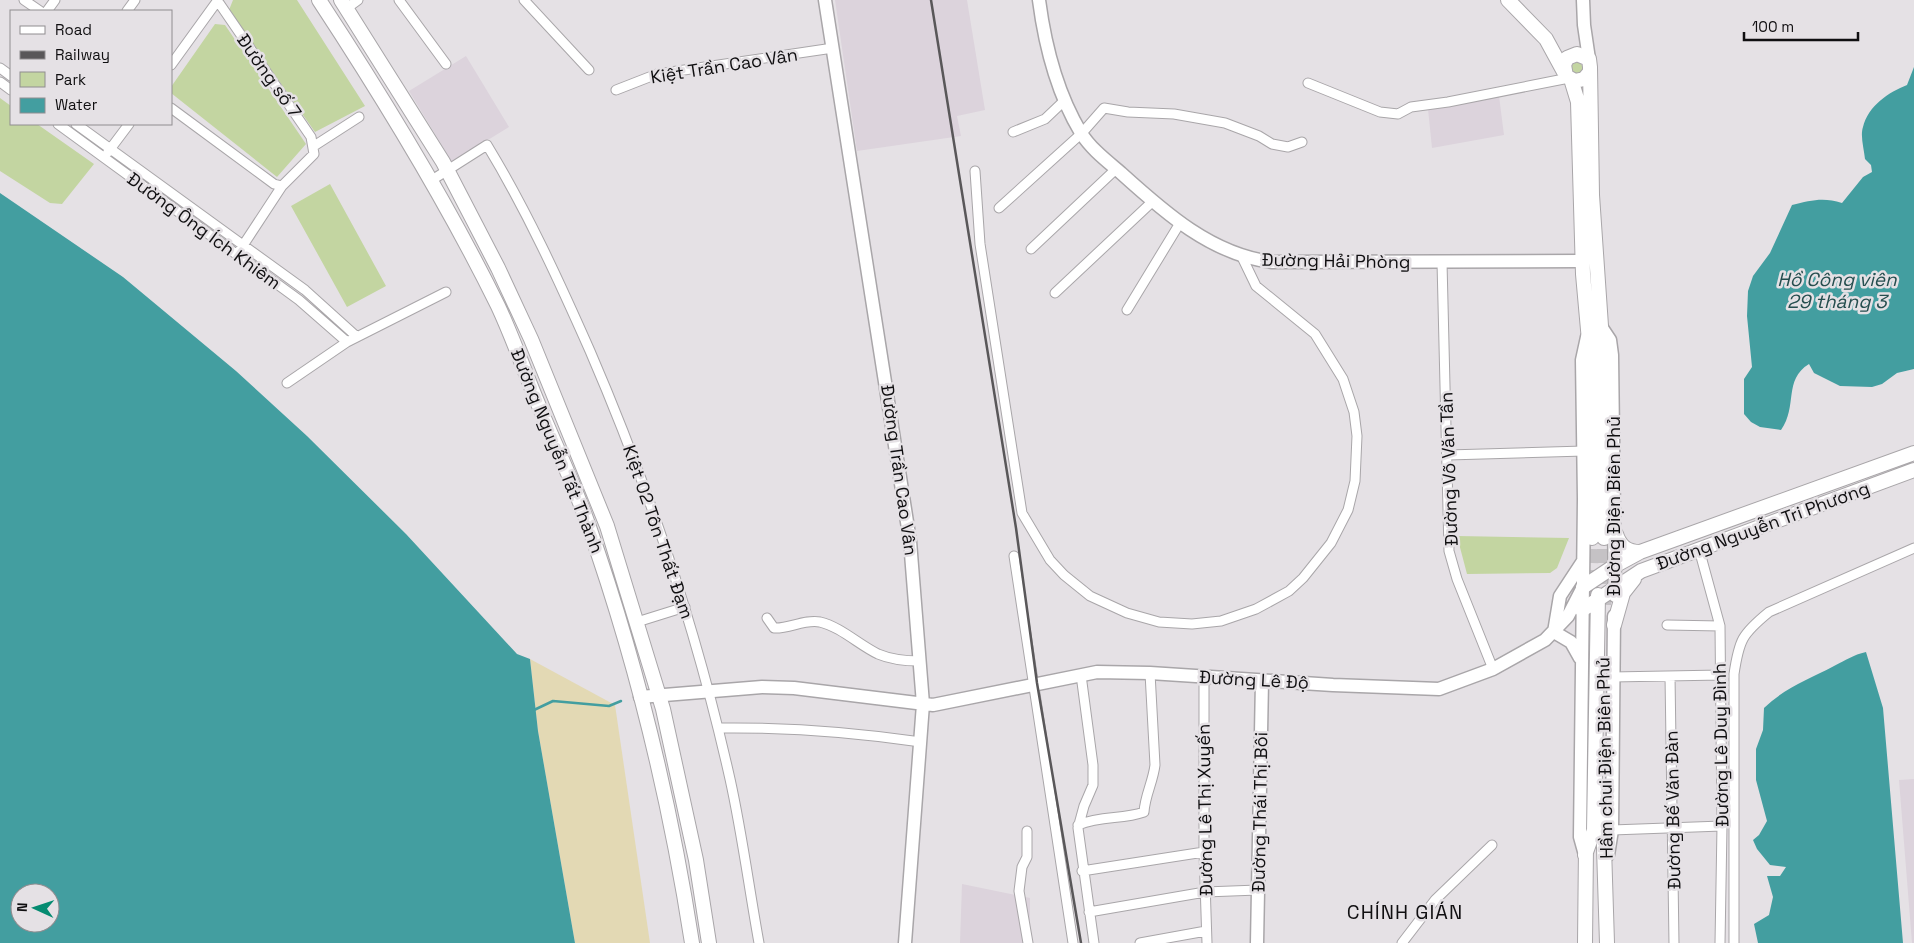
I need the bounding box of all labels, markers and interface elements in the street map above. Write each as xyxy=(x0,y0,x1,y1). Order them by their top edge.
legend xyxy=(10,10,172,125)
scale bar xyxy=(1744,10,1858,42)
text: 100 m xyxy=(1752,17,1794,36)
text: Road xyxy=(55,20,92,39)
street label: Đường số 7 xyxy=(232,29,307,122)
street label: Kiệt Trần Cao Vân xyxy=(649,43,799,89)
text: Railway xyxy=(55,45,110,64)
text: Park xyxy=(55,70,86,89)
text: Water xyxy=(55,95,98,114)
street label: Đường Ông Ích Khiêm xyxy=(123,167,286,294)
street label: Đường Hải Phòng xyxy=(1261,248,1411,273)
water label: Hồ Công viên 29 tháng 3 xyxy=(1777,267,1897,314)
street label: Đường Nguyễn Tất Thành xyxy=(506,345,609,556)
street label: Đường Trần Cao Vân xyxy=(876,383,923,557)
street label: Đường Võ Văn Tần xyxy=(1434,392,1463,546)
street label: Đường Điện Biên Phủ xyxy=(1602,416,1625,596)
street label: Kiệt 02 Tôn Thất Đạm xyxy=(618,442,699,622)
street label: Đường Nguyễn Tri Phương xyxy=(1653,476,1873,575)
street label: Hầm chui Điện Biên Phủ xyxy=(1591,657,1618,859)
street label: Đường Lê Duy Đình xyxy=(1708,663,1733,827)
street label: Đường Lê Độ xyxy=(1198,665,1310,694)
street label: Đường Lê Thị Xuyến xyxy=(1191,724,1218,896)
street label: Đường Bế Văn Đàn xyxy=(1660,730,1685,890)
street label: Đường Thái Thị Bôi xyxy=(1247,732,1272,892)
north arrow xyxy=(10,883,60,933)
district label: CHÍNH GIÁN xyxy=(1347,899,1463,925)
text: N xyxy=(13,902,31,912)

